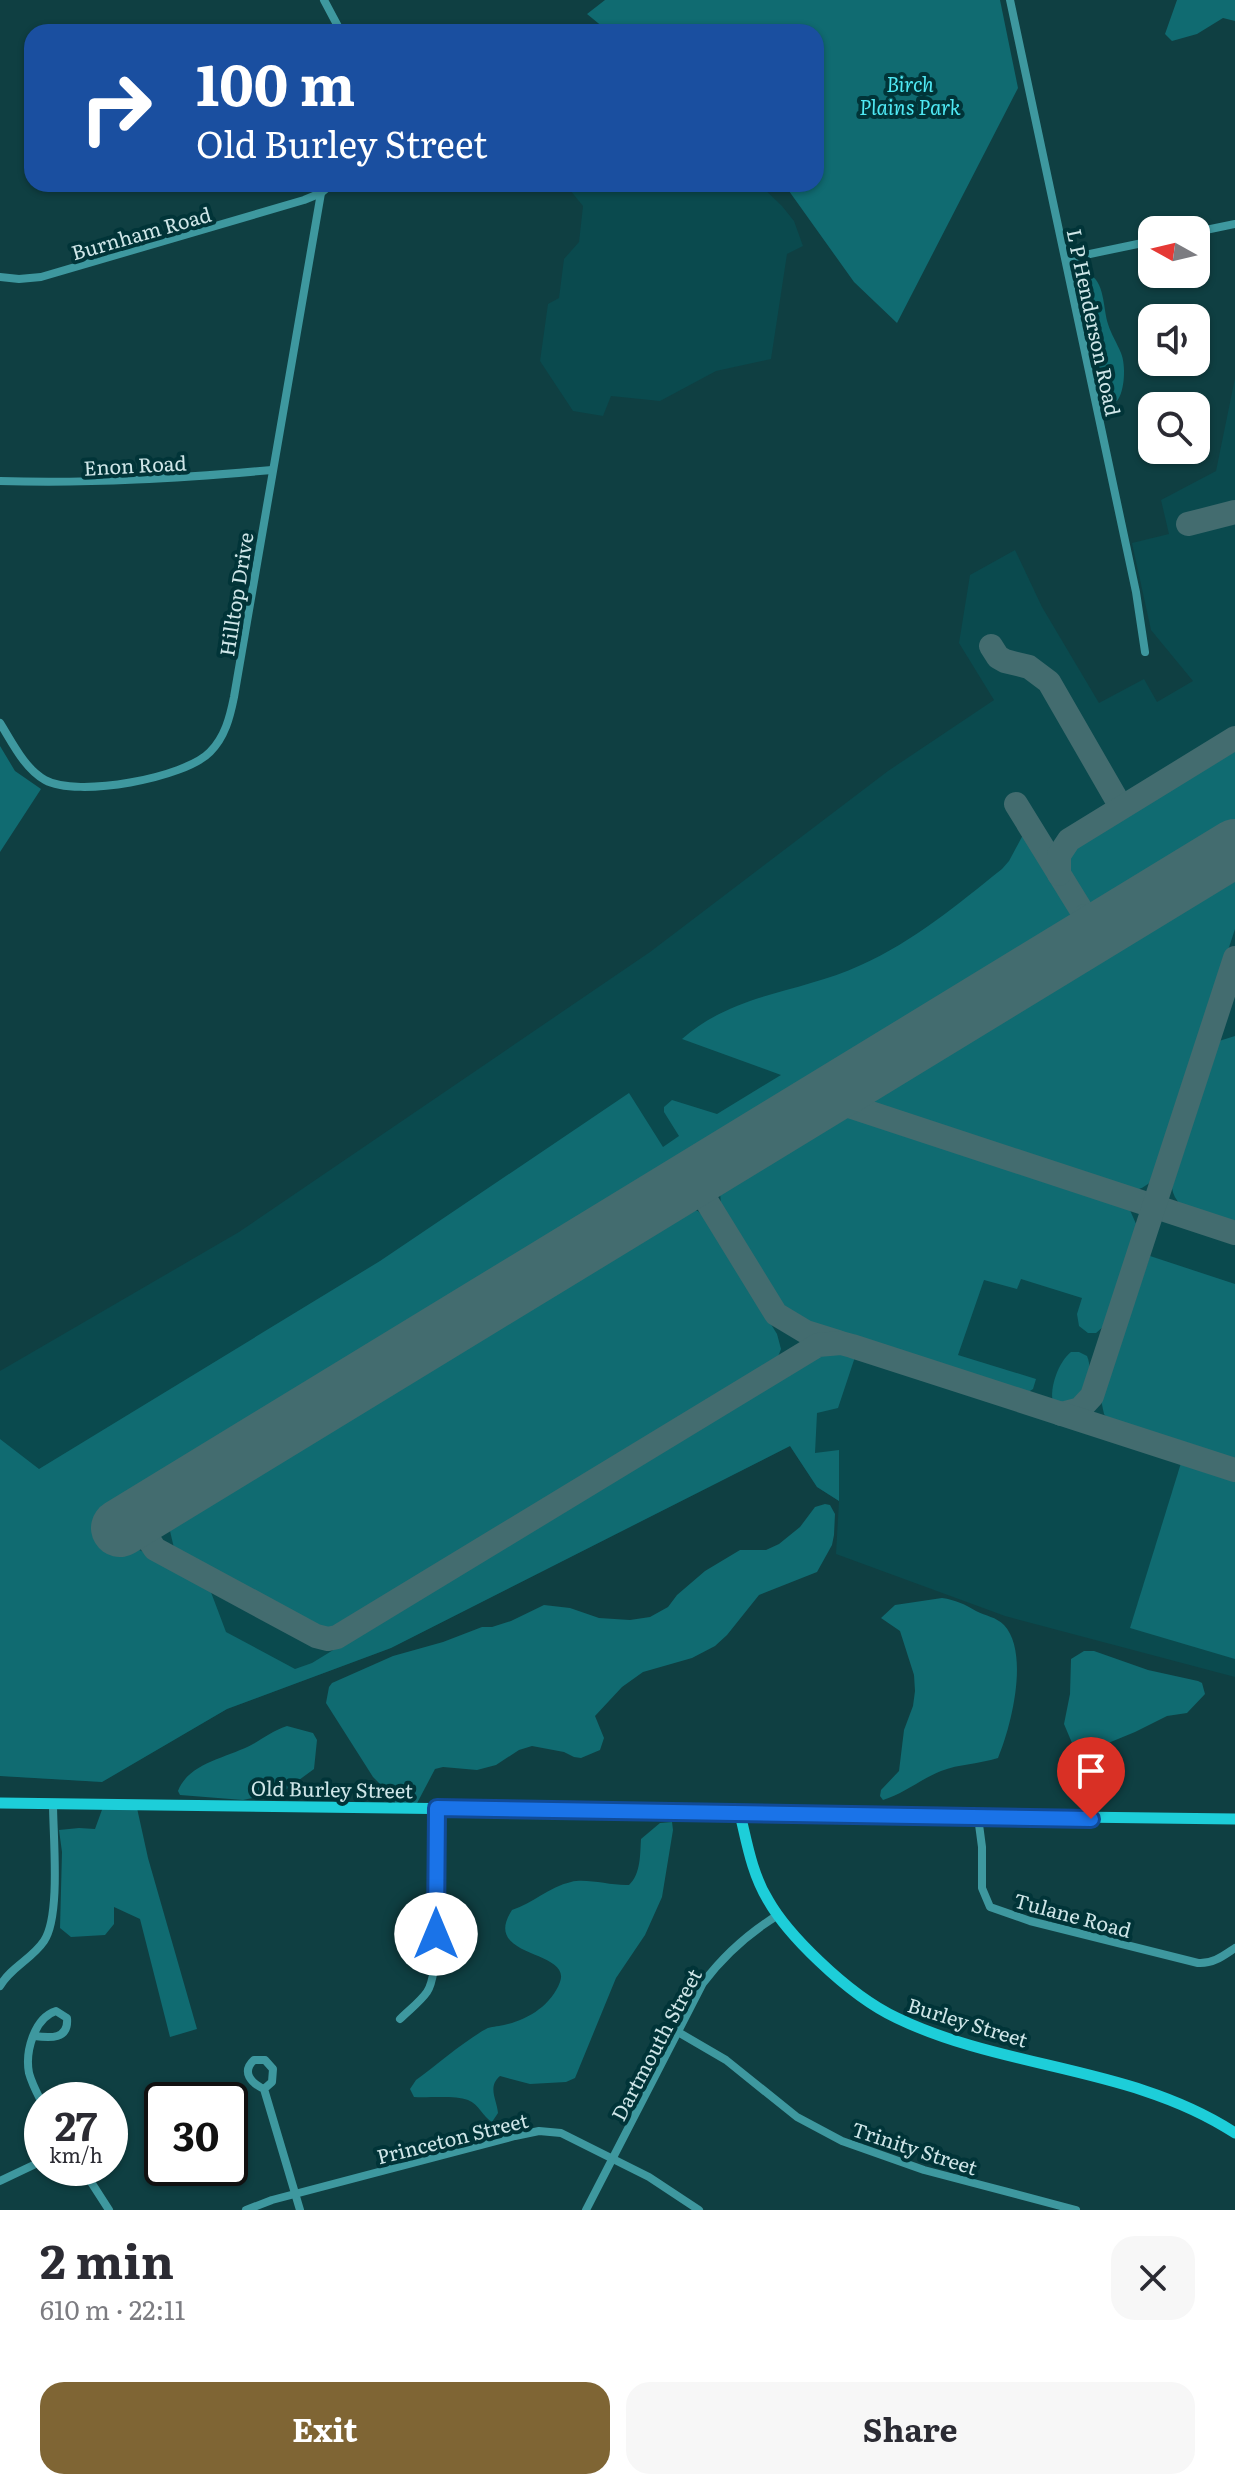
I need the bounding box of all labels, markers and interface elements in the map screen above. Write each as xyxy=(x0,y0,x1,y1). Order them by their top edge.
text: 100 m xyxy=(196,40,355,123)
icon: right xyxy=(64,56,168,160)
park label: Birch Plains Park xyxy=(859,68,961,121)
text: Old Burley Street xyxy=(196,116,488,169)
street label: Burnham Road xyxy=(67,198,215,266)
north arrow xyxy=(1138,216,1210,288)
map controls xyxy=(1138,216,1210,464)
street label: L P Henderson Road xyxy=(1061,226,1129,418)
button: sound xyxy=(1138,304,1210,376)
button: search xyxy=(1138,392,1210,464)
street label: Enon Road xyxy=(83,446,187,482)
street label: Hilltop Drive xyxy=(210,530,260,658)
pin xyxy=(1057,1737,1125,1819)
icon: arrive xyxy=(1069,1749,1113,1793)
street label: Old Burley Street xyxy=(251,1772,413,1804)
street label: Tulane Road xyxy=(1011,1884,1135,1944)
position arrow xyxy=(394,1892,478,1976)
street label: Dartmouth Street xyxy=(602,1963,708,2125)
street label: Burley Street xyxy=(904,1988,1032,2054)
speed limit sign: 30 xyxy=(144,2082,248,2186)
text: 27 xyxy=(55,2094,97,2153)
street label: Princeton Street xyxy=(373,2104,531,2170)
street label: Trinity Street xyxy=(848,2113,982,2181)
text: km/h xyxy=(49,2139,103,2169)
text: 2 min xyxy=(40,2223,174,2294)
button: close xyxy=(1111,2236,1195,2320)
text: 610 m · 22:11 xyxy=(40,2289,185,2328)
button: Exit xyxy=(40,2382,610,2474)
button: Share xyxy=(626,2382,1195,2474)

